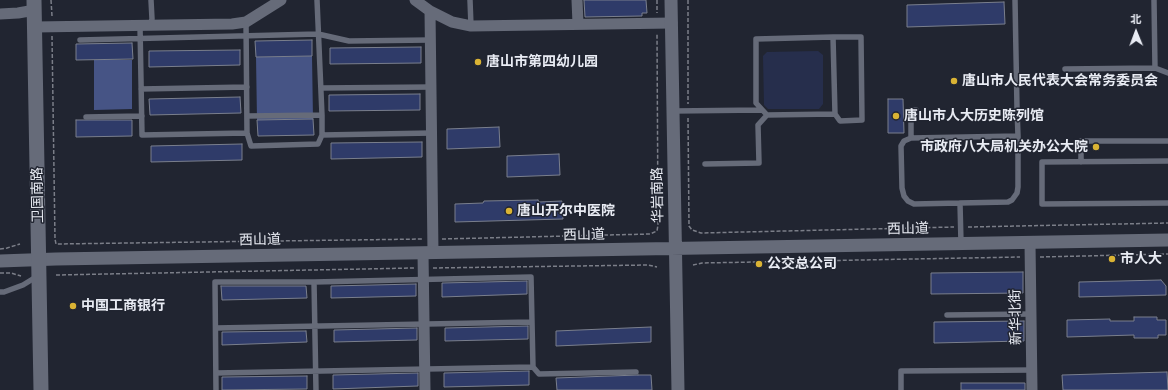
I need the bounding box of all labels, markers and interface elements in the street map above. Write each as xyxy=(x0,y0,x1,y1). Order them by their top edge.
north arrow xyxy=(1116,12,1156,52)
text: 北 xyxy=(1130,13,1141,26)
place label: 唐山市第四幼儿园 xyxy=(486,54,598,70)
marker: 唐山市第四幼儿园 xyxy=(473,57,483,67)
place label: 唐山市人民代表大会常务委员会 xyxy=(962,73,1158,89)
marker: 唐山市人民代表大会常务委员会 xyxy=(949,76,959,86)
place label: 唐山市人大历史陈列馆 xyxy=(904,108,1044,124)
marker: 唐山市人大历史陈列馆 xyxy=(891,111,901,121)
place label: 市政府八大局机关办公大院 xyxy=(920,139,1088,155)
marker: 市政府八大局机关办公大院 xyxy=(1091,142,1101,152)
street label: 卫国南路 xyxy=(29,167,47,223)
street label: 华岩南路 xyxy=(649,167,667,223)
place label: 唐山开尔中医院 xyxy=(517,203,615,219)
marker: 唐山开尔中医院 xyxy=(504,206,514,216)
street label: 西山道 xyxy=(887,220,929,238)
street label: 西山道 xyxy=(563,226,605,244)
street label: 西山道 xyxy=(239,231,281,249)
place label: 市人大 xyxy=(1120,251,1162,267)
marker: 市人大 xyxy=(1107,254,1117,264)
place label: 公交总公司 xyxy=(767,256,837,272)
marker: 公交总公司 xyxy=(754,259,764,269)
street label: 新华北街 xyxy=(1007,289,1025,345)
place label: 中国工商银行 xyxy=(81,298,165,314)
marker: 中国工商银行 xyxy=(68,301,78,311)

